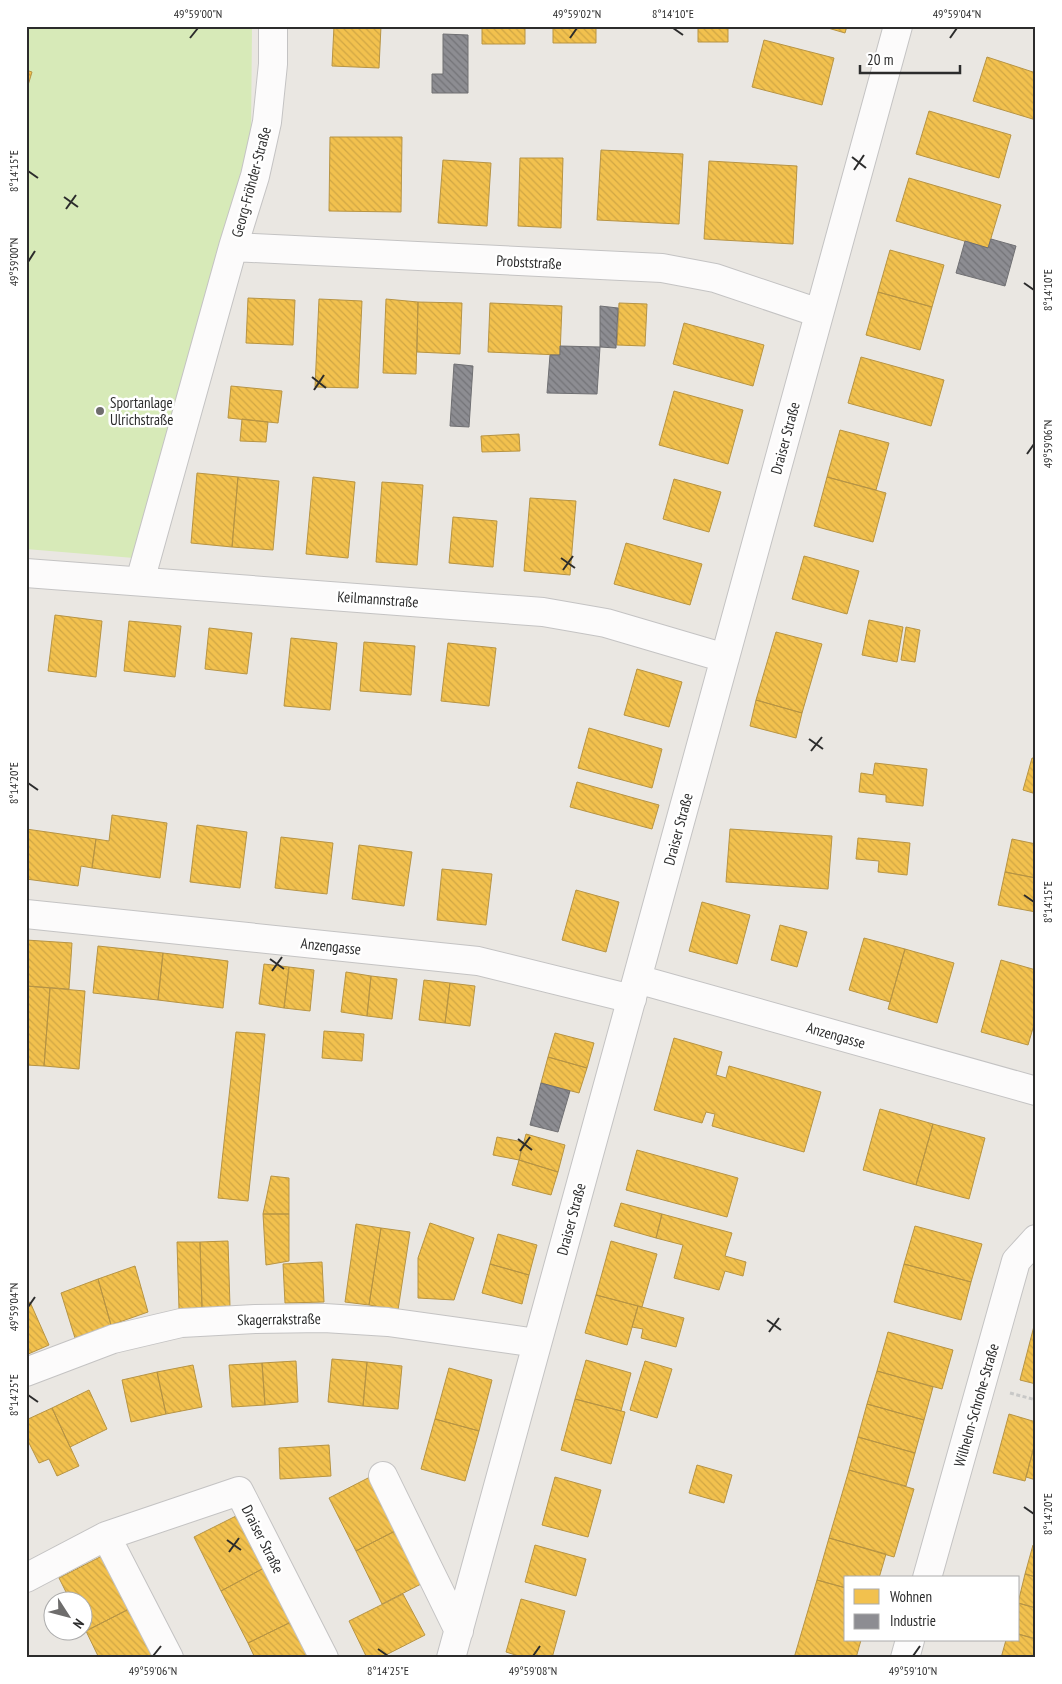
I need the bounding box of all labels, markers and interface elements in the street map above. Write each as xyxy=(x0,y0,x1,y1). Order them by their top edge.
text: 49°59'00"N xyxy=(174,6,222,21)
text: 49°59'02"N xyxy=(553,6,601,21)
text: 8°14'10"E xyxy=(652,6,694,21)
text: 49°59'04"N xyxy=(933,6,981,21)
scale bar xyxy=(860,42,960,74)
text: 20 m xyxy=(867,50,893,69)
street label: Georg-Fröhder-Straße xyxy=(227,125,275,239)
text: 8°14'15"E xyxy=(6,150,21,192)
text: 49°59'00"N xyxy=(6,238,21,286)
street label: Probststraße xyxy=(496,251,562,273)
text: 8°14'10"E xyxy=(1040,269,1055,311)
place label: Sportanlage Ulrichstraße xyxy=(110,393,173,429)
street label: Draiser Straße xyxy=(766,400,804,476)
marker: Sportanlage Ulrichstraße xyxy=(94,405,106,417)
text: 49°59'06"N xyxy=(1040,420,1055,468)
street label: Keilmannstraße xyxy=(337,587,419,611)
text: 8°14'20"E xyxy=(6,762,21,804)
street label: Draiser Straße xyxy=(659,791,697,867)
text: 8°14'15"E xyxy=(1040,881,1055,923)
street label: Anzengasse xyxy=(300,933,362,959)
street label: Anzengasse xyxy=(804,1018,868,1052)
street label: Draiser Straße xyxy=(552,1181,590,1257)
text: 49°59'04"N xyxy=(6,1283,21,1331)
street label: Skagerrakstraße xyxy=(237,1309,321,1329)
street label: Wilhelm-Schrohe-Straße xyxy=(949,1341,1003,1469)
text: 8°14'25"E xyxy=(6,1374,21,1416)
text: 8°14'20"E xyxy=(1040,1493,1055,1535)
street label: Draiser Straße xyxy=(238,1502,288,1576)
legend xyxy=(844,1576,1020,1642)
text: Wohnen xyxy=(890,1587,932,1606)
north arrow xyxy=(42,1592,92,1642)
text: Industrie xyxy=(890,1611,936,1630)
text: N xyxy=(69,1615,88,1632)
text: 49°59'06"N xyxy=(129,1663,177,1678)
text: 8°14'25"E xyxy=(367,1663,409,1678)
text: 49°59'08"N xyxy=(509,1663,557,1678)
text: 49°59'10"N xyxy=(889,1663,937,1678)

